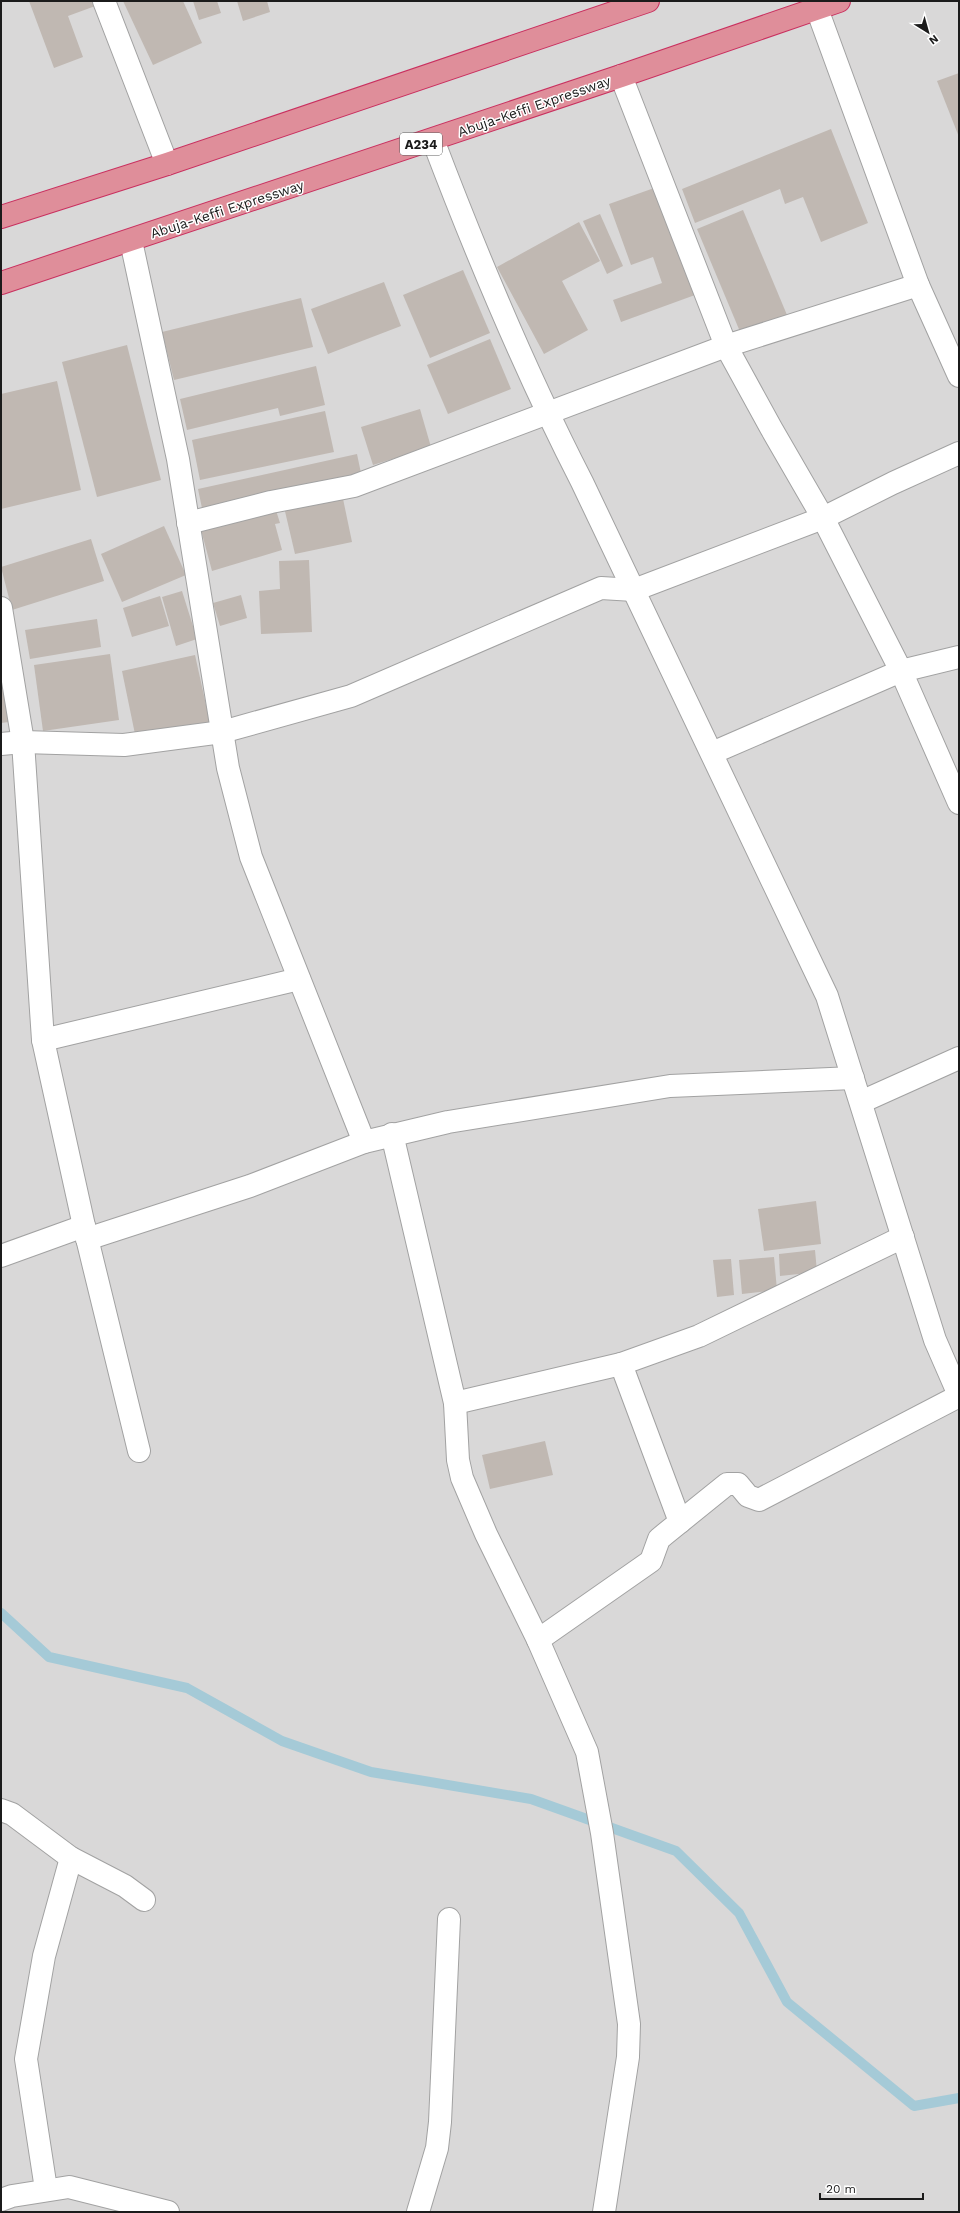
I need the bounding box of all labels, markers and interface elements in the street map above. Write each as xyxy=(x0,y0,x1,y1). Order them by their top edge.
north arrow xyxy=(908,12,948,52)
text: N xyxy=(927,32,941,47)
street label: Abuja-Keffi Expressway xyxy=(455,72,613,140)
road number: A234 xyxy=(400,133,442,155)
street label: Abuja-Keffi Expressway xyxy=(148,176,307,241)
scale bar xyxy=(820,2175,923,2201)
text: 20 m xyxy=(826,2182,856,2196)

